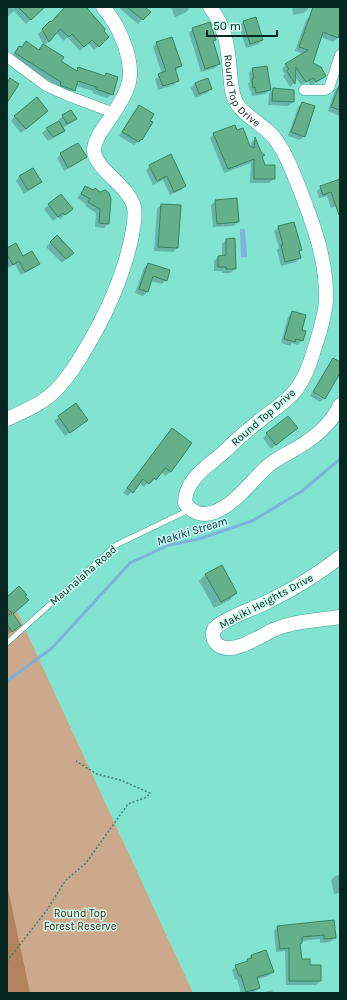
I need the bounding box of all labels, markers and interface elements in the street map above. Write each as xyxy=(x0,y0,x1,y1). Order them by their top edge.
scale bar xyxy=(207,12,277,38)
text: 50 m xyxy=(213,19,241,33)
street label: Round Top Drive xyxy=(221,54,263,130)
street label: Round Top Drive xyxy=(229,386,298,449)
water label: Makiki Stream xyxy=(155,514,229,548)
street label: Maunalaha Road xyxy=(47,543,119,608)
street label: Makiki Heights Drive xyxy=(217,571,316,632)
park label: Round Top Forest Reserve xyxy=(44,907,117,933)

